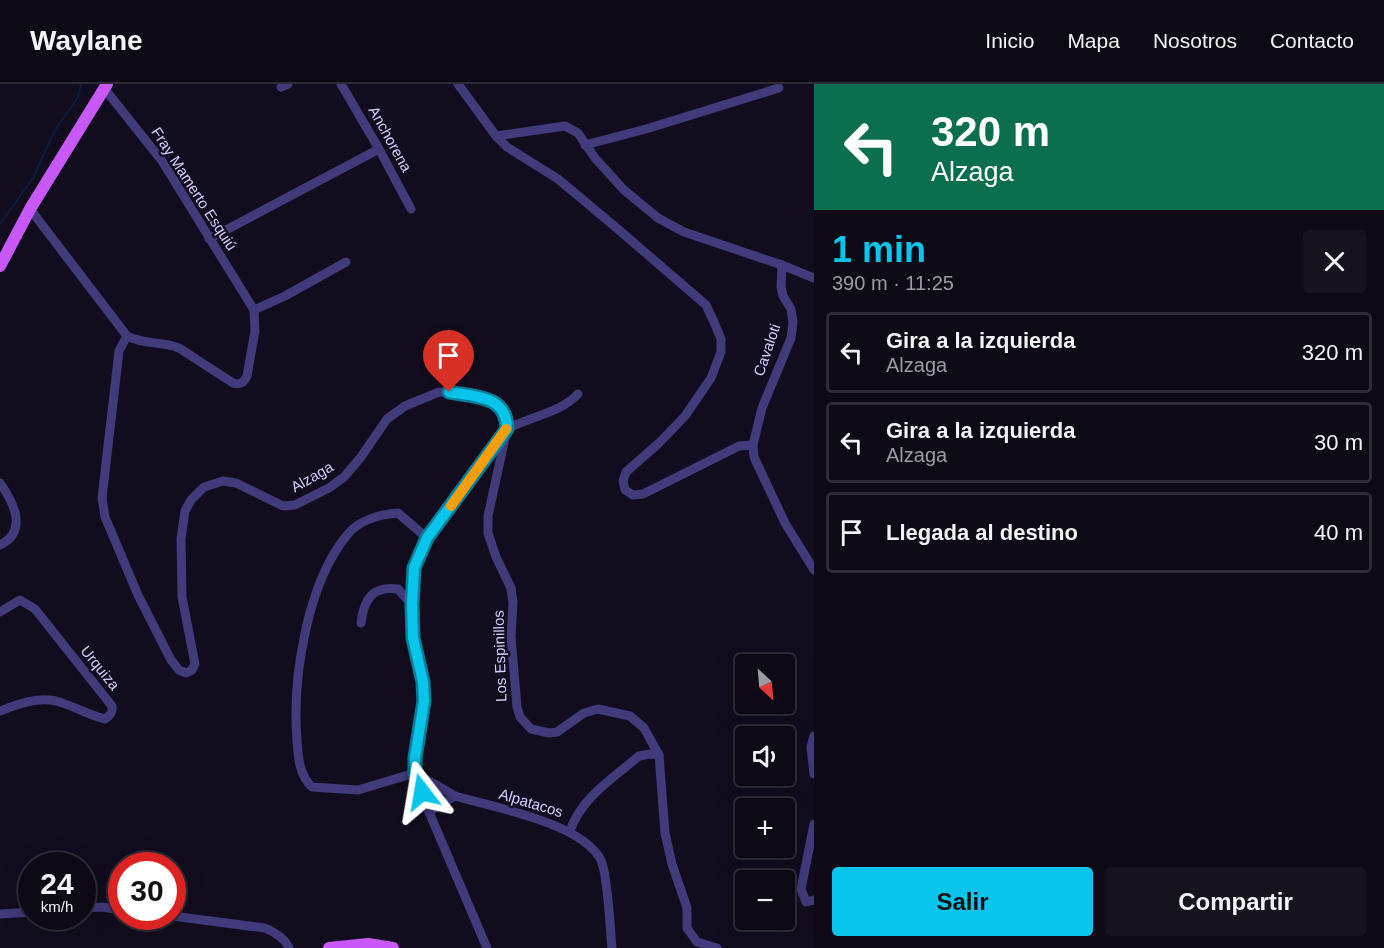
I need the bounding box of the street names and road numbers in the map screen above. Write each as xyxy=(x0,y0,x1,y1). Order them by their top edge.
street label: Anchorena xyxy=(365,103,416,175)
street label: Fray Mamerto Esquiú xyxy=(148,124,241,253)
street label: Cavaloti xyxy=(750,321,783,378)
street label: Alzaga xyxy=(288,457,336,495)
street label: Los Espinillos xyxy=(489,610,510,702)
street label: Urquiza xyxy=(78,642,124,694)
street label: Alpatacos xyxy=(497,785,565,820)

